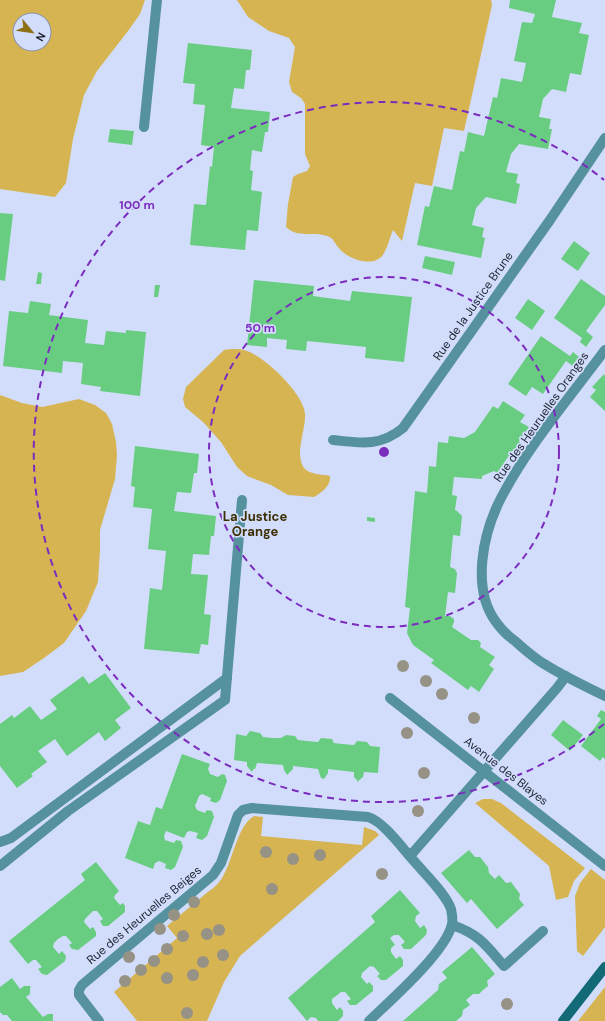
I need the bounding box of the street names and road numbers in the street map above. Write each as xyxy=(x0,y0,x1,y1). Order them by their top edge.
street label: Rue de la Justice Brune xyxy=(429,248,517,364)
street label: Rue des Heuruelles Oranges xyxy=(490,349,592,485)
street label: Avenue des Blayes xyxy=(461,733,551,809)
street label: Rue des Heuruelles Beiges xyxy=(83,862,205,968)

